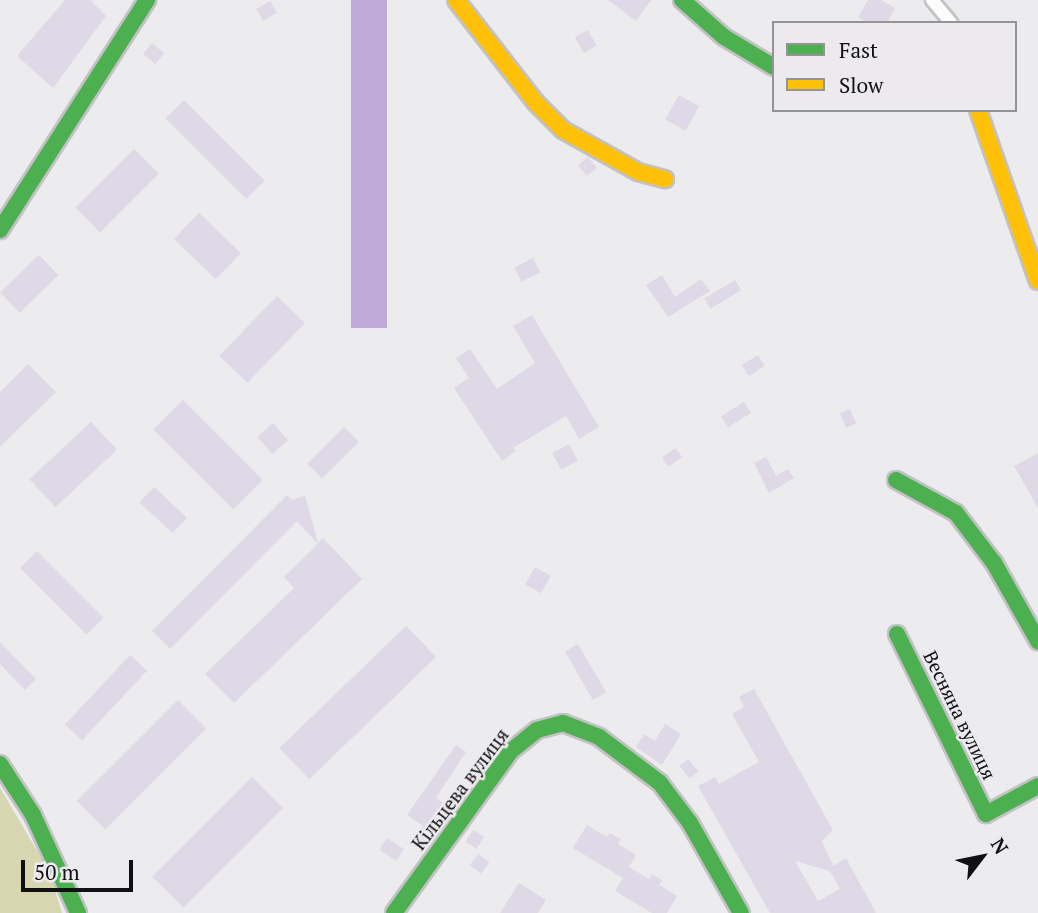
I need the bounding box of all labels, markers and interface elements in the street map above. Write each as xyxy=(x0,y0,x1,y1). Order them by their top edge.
legend xyxy=(772,21,1017,112)
text: Fast xyxy=(839,36,878,64)
text: Slow xyxy=(839,71,883,99)
street label: Весняна вулиця xyxy=(919,647,1001,783)
street label: Кільцева вулиця xyxy=(407,724,513,854)
north arrow xyxy=(947,822,1017,892)
text: N xyxy=(986,833,1015,858)
scale bar xyxy=(24,846,136,890)
text: 50 m xyxy=(34,858,80,886)

